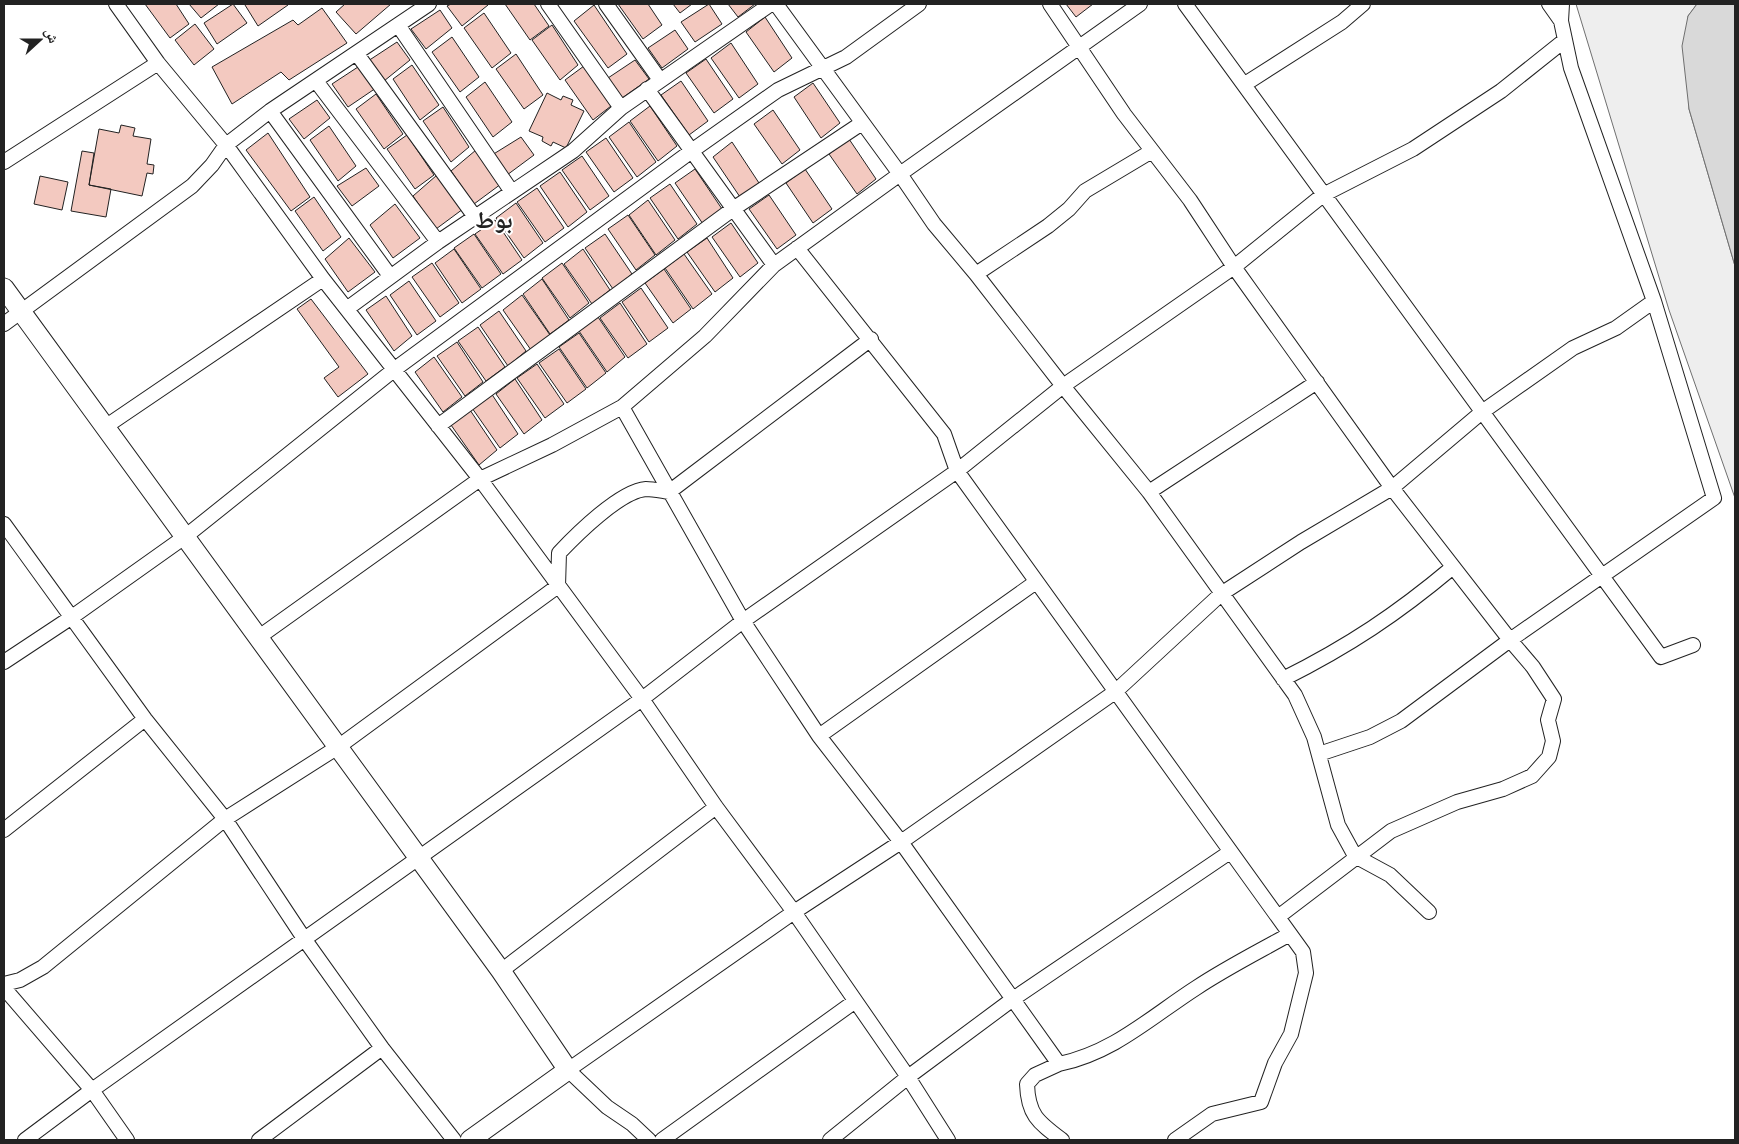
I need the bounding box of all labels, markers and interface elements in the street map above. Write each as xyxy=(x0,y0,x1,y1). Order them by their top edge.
north arrow xyxy=(15,15,65,65)
text: ش xyxy=(41,26,61,46)
district label: بوط xyxy=(475,207,513,234)

